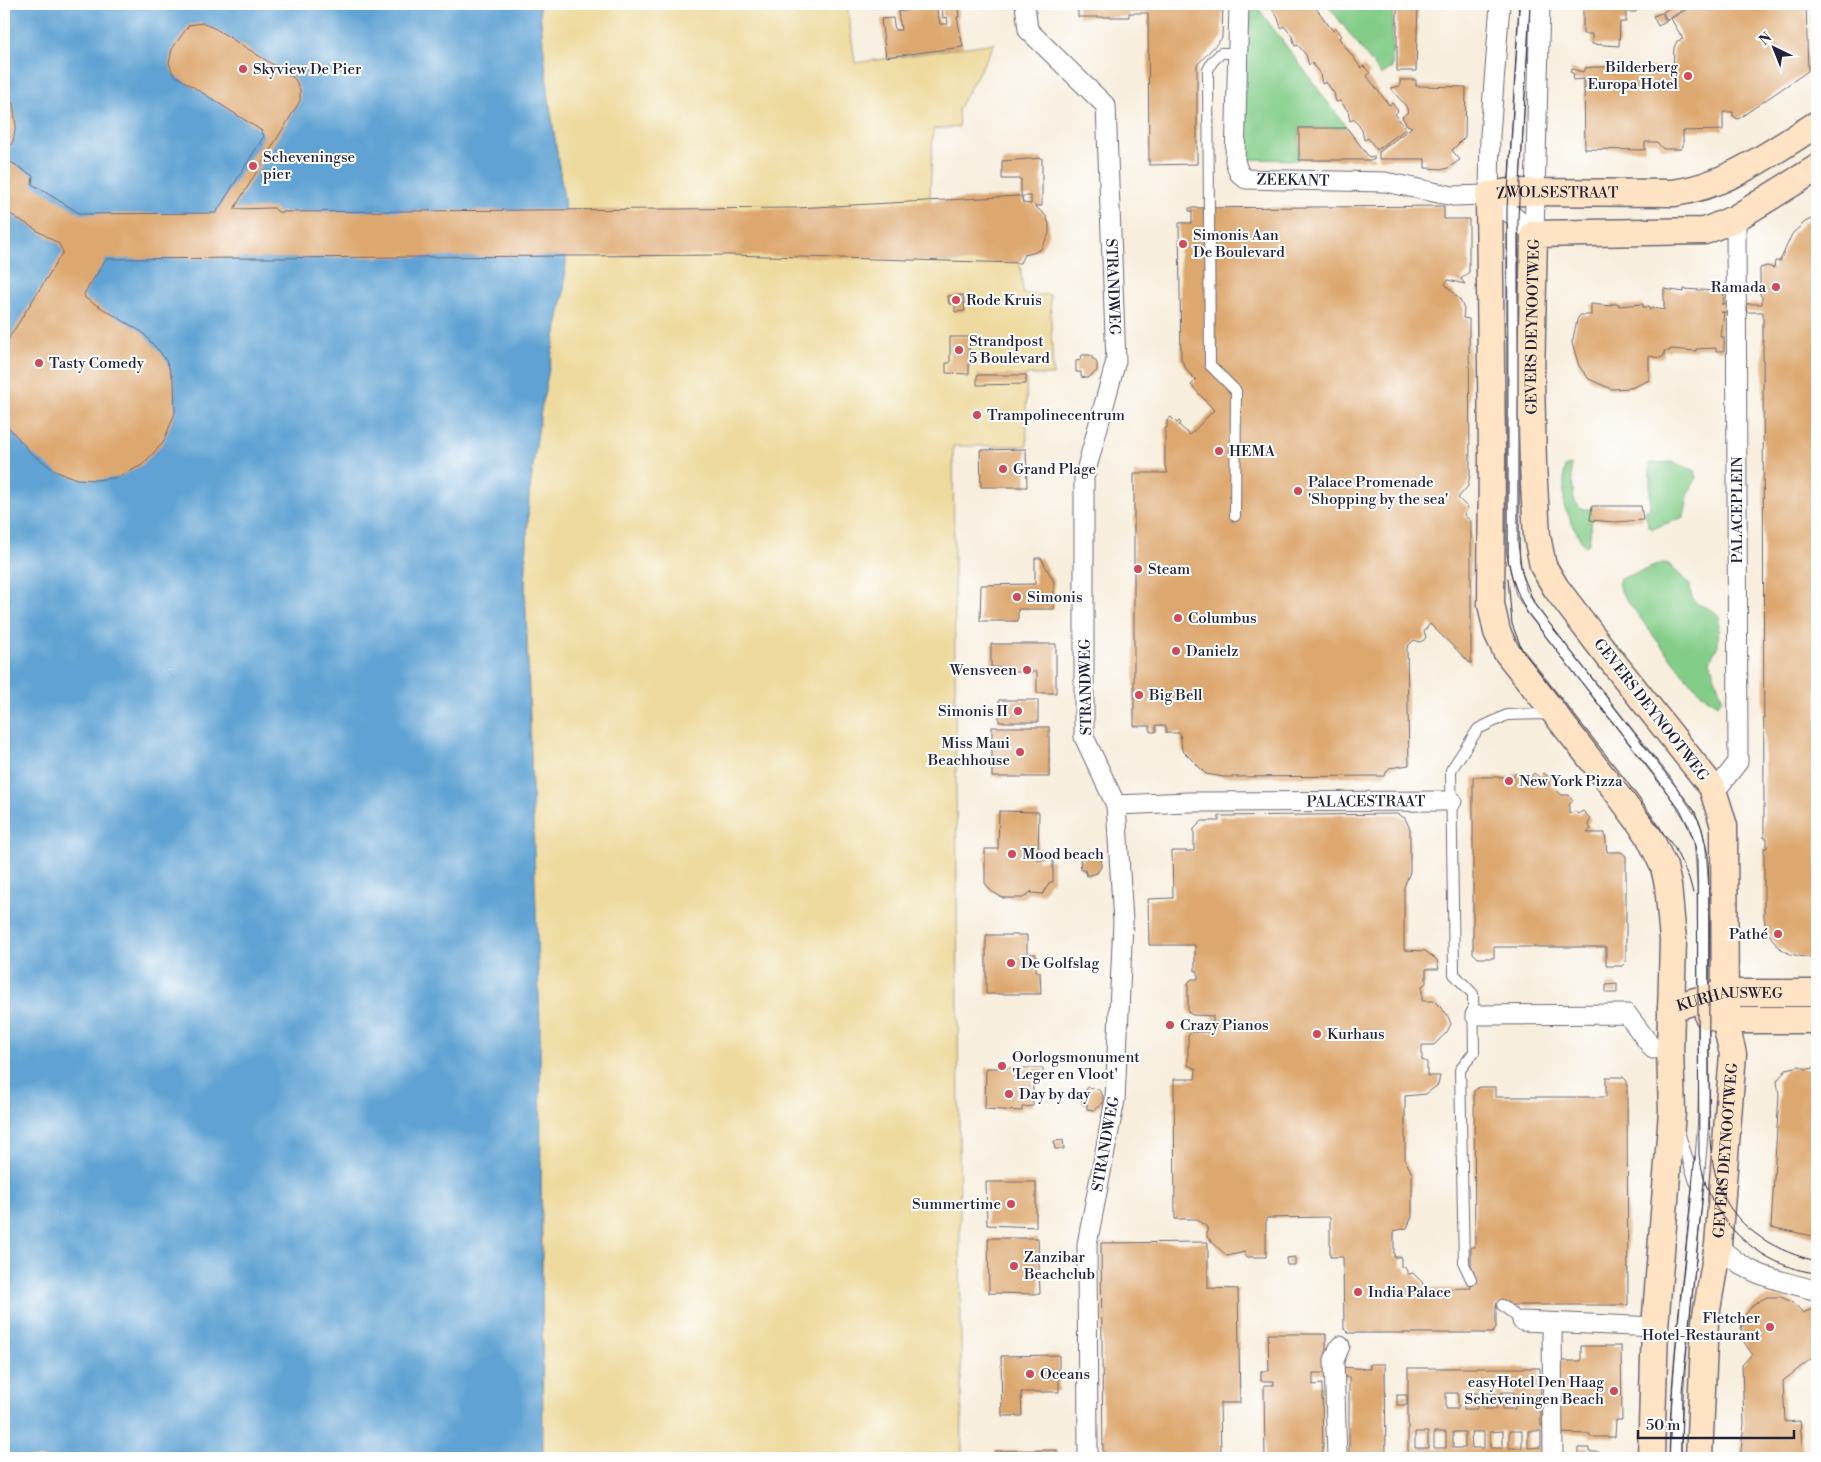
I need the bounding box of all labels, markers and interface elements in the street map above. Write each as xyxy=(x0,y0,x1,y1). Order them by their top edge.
north arrow xyxy=(1748,22,1798,72)
text: N xyxy=(1756,29,1776,50)
place label: Bilderberg Europa Hotel xyxy=(1587,58,1679,94)
place label: Skyview De Pier xyxy=(253,60,362,79)
marker: Skyview De Pier xyxy=(237,63,249,75)
marker: Bilderberg Europa Hotel xyxy=(1682,70,1694,82)
place label: Scheveningse pier xyxy=(263,148,355,184)
marker: Scheveningse pier xyxy=(247,160,259,172)
street label: ZEEKANT xyxy=(1256,170,1330,190)
street label: ZWOLSESTRAAT xyxy=(1495,182,1619,203)
place label: Simonis Aan De Boulevard xyxy=(1193,226,1285,262)
street label: STRANDWEG xyxy=(1102,238,1124,335)
marker: Simonis Aan De Boulevard xyxy=(1177,238,1189,250)
street label: GEVERS DEYNOOTWEG xyxy=(1521,239,1543,415)
place label: Ramada xyxy=(1711,278,1766,297)
marker: Ramada xyxy=(1770,281,1782,293)
place label: Rode Kruis xyxy=(966,291,1042,310)
marker: Rode Kruis xyxy=(950,294,962,306)
place label: Strandpost 5 Boulevard xyxy=(969,332,1050,368)
marker: Strandpost 5 Boulevard xyxy=(953,344,965,356)
place label: Tasty Comedy xyxy=(49,354,145,373)
marker: Tasty Comedy xyxy=(33,357,45,369)
place label: Trampolinecentrum xyxy=(987,406,1125,425)
marker: Trampolinecentrum xyxy=(971,409,983,421)
place label: HEMA xyxy=(1229,442,1276,461)
marker: HEMA xyxy=(1213,445,1225,457)
street label: PALACEPLEIN xyxy=(1728,456,1747,564)
place label: Grand Plage xyxy=(1013,460,1096,479)
marker: Grand Plage xyxy=(997,463,1009,475)
place label: Palace Promenade 'Shopping by the sea' xyxy=(1308,473,1448,509)
marker: Palace Promenade 'Shopping by the sea' xyxy=(1292,485,1304,497)
place label: Steam xyxy=(1148,560,1190,579)
marker: Steam xyxy=(1132,563,1144,575)
place label: Simonis xyxy=(1027,588,1083,607)
marker: Simonis xyxy=(1011,591,1023,603)
place label: Columbus xyxy=(1188,609,1257,628)
marker: Columbus xyxy=(1172,612,1184,624)
street label: GEVERS DEYNOOTWEG xyxy=(1589,635,1713,785)
street label: STRANDWEG xyxy=(1076,639,1096,735)
place label: Danielz xyxy=(1186,642,1238,661)
marker: Danielz xyxy=(1170,645,1182,657)
place label: Wensveen xyxy=(949,661,1017,680)
marker: Wensveen xyxy=(1021,664,1033,676)
place label: Big Bell xyxy=(1148,686,1203,705)
marker: Big Bell xyxy=(1133,689,1145,701)
place label: Simonis II xyxy=(938,702,1008,721)
marker: Simonis II xyxy=(1012,705,1024,717)
place label: Miss Maui Beachhouse xyxy=(927,734,1010,770)
marker: Miss Maui Beachhouse xyxy=(1014,746,1026,758)
place label: New York Pizza xyxy=(1519,772,1623,791)
marker: New York Pizza xyxy=(1503,775,1515,787)
street label: PALACESTRAAT xyxy=(1307,792,1426,811)
place label: Mood beach xyxy=(1022,845,1104,864)
marker: Mood beach xyxy=(1006,848,1018,860)
place label: Pathé xyxy=(1729,925,1768,944)
marker: Pathé xyxy=(1772,928,1784,940)
place label: De Golfslag xyxy=(1021,954,1099,973)
marker: De Golfslag xyxy=(1005,957,1017,969)
street label: KURHAUSWEG xyxy=(1674,982,1783,1015)
place label: Crazy Pianos xyxy=(1180,1016,1269,1035)
marker: Crazy Pianos xyxy=(1164,1019,1176,1031)
place label: Kurhaus xyxy=(1327,1025,1385,1044)
marker: Kurhaus xyxy=(1311,1028,1323,1040)
place label: Oorlogsmonument 'Leger en Vloot' xyxy=(1012,1048,1140,1084)
marker: Oorlogsmonument 'Leger en Vloot' xyxy=(996,1060,1008,1072)
street label: GEVERS DEYNOOTWEG xyxy=(1709,1062,1742,1239)
place label: Day by day xyxy=(1019,1085,1091,1104)
marker: Day by day xyxy=(1003,1088,1015,1100)
street label: STRANDWEG xyxy=(1088,1095,1124,1193)
place label: Summertime xyxy=(912,1195,1001,1214)
marker: Summertime xyxy=(1005,1198,1017,1210)
place label: Zanzibar Beachclub xyxy=(1023,1248,1095,1284)
marker: Zanzibar Beachclub xyxy=(1008,1260,1020,1272)
place label: India Palace xyxy=(1368,1283,1451,1302)
marker: India Palace xyxy=(1352,1286,1364,1298)
place label: Fletcher Hotel-Restaurant xyxy=(1642,1309,1761,1345)
marker: Fletcher Hotel-Restaurant xyxy=(1764,1321,1776,1333)
place label: Oceans xyxy=(1040,1365,1090,1384)
marker: Oceans xyxy=(1024,1368,1036,1380)
place label: easyHotel Den Haag Scheveningen Beach xyxy=(1465,1373,1604,1409)
marker: easyHotel Den Haag Scheveningen Beach xyxy=(1608,1385,1620,1397)
scale bar xyxy=(1638,1407,1795,1439)
text: 50 m xyxy=(1646,1416,1680,1435)

